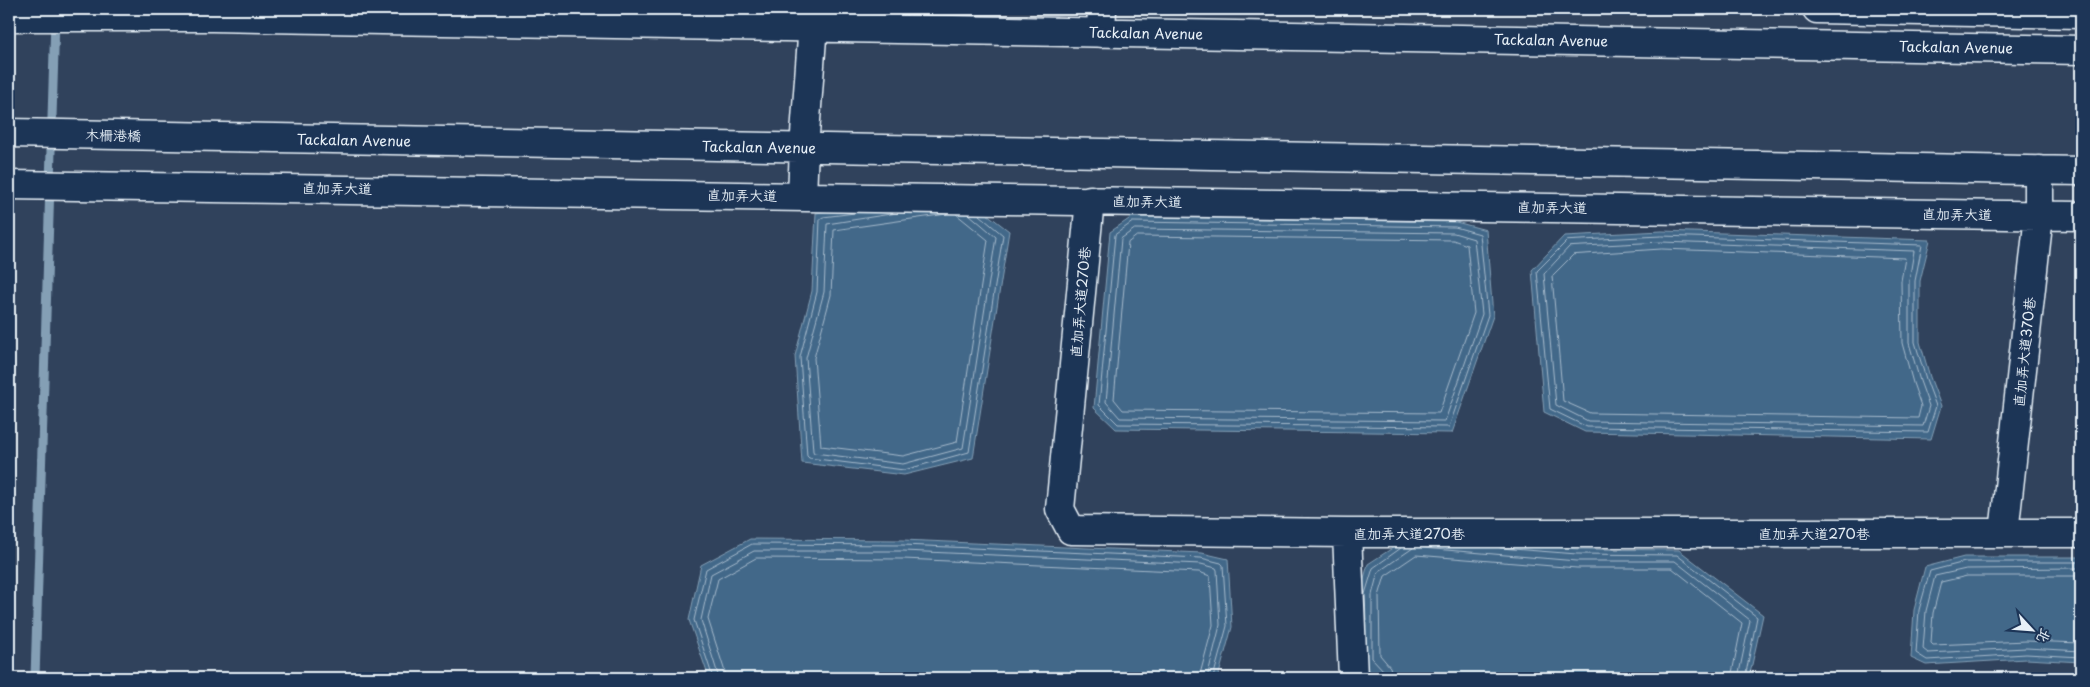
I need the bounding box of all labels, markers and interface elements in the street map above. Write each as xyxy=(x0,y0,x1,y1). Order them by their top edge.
street label: Tackalan Avenue xyxy=(1089,22,1204,45)
street label: Tackalan Avenue xyxy=(1494,29,1609,52)
street label: Tackalan Avenue xyxy=(1899,36,2014,59)
street label: 木柵港橋 xyxy=(85,124,141,146)
street label: Tackalan Avenue xyxy=(297,129,412,152)
street label: Tackalan Avenue xyxy=(702,136,817,159)
street label: 直加弄大道 xyxy=(302,177,372,199)
street label: 直加弄大道 xyxy=(707,184,777,206)
street label: 直加弄大道 xyxy=(1112,190,1182,212)
street label: 直加弄大道 xyxy=(1517,196,1587,218)
street label: 直加弄大道 xyxy=(1922,203,1992,225)
street label: 直加弄大道270巷 xyxy=(1065,245,1095,358)
street label: 直加弄大道370巷 xyxy=(2008,295,2040,408)
street label: 直加弄大道270巷 xyxy=(1353,523,1466,544)
street label: 直加弄大道270巷 xyxy=(1758,523,1871,544)
north arrow xyxy=(2008,604,2058,654)
text: 北 xyxy=(2032,625,2057,647)

